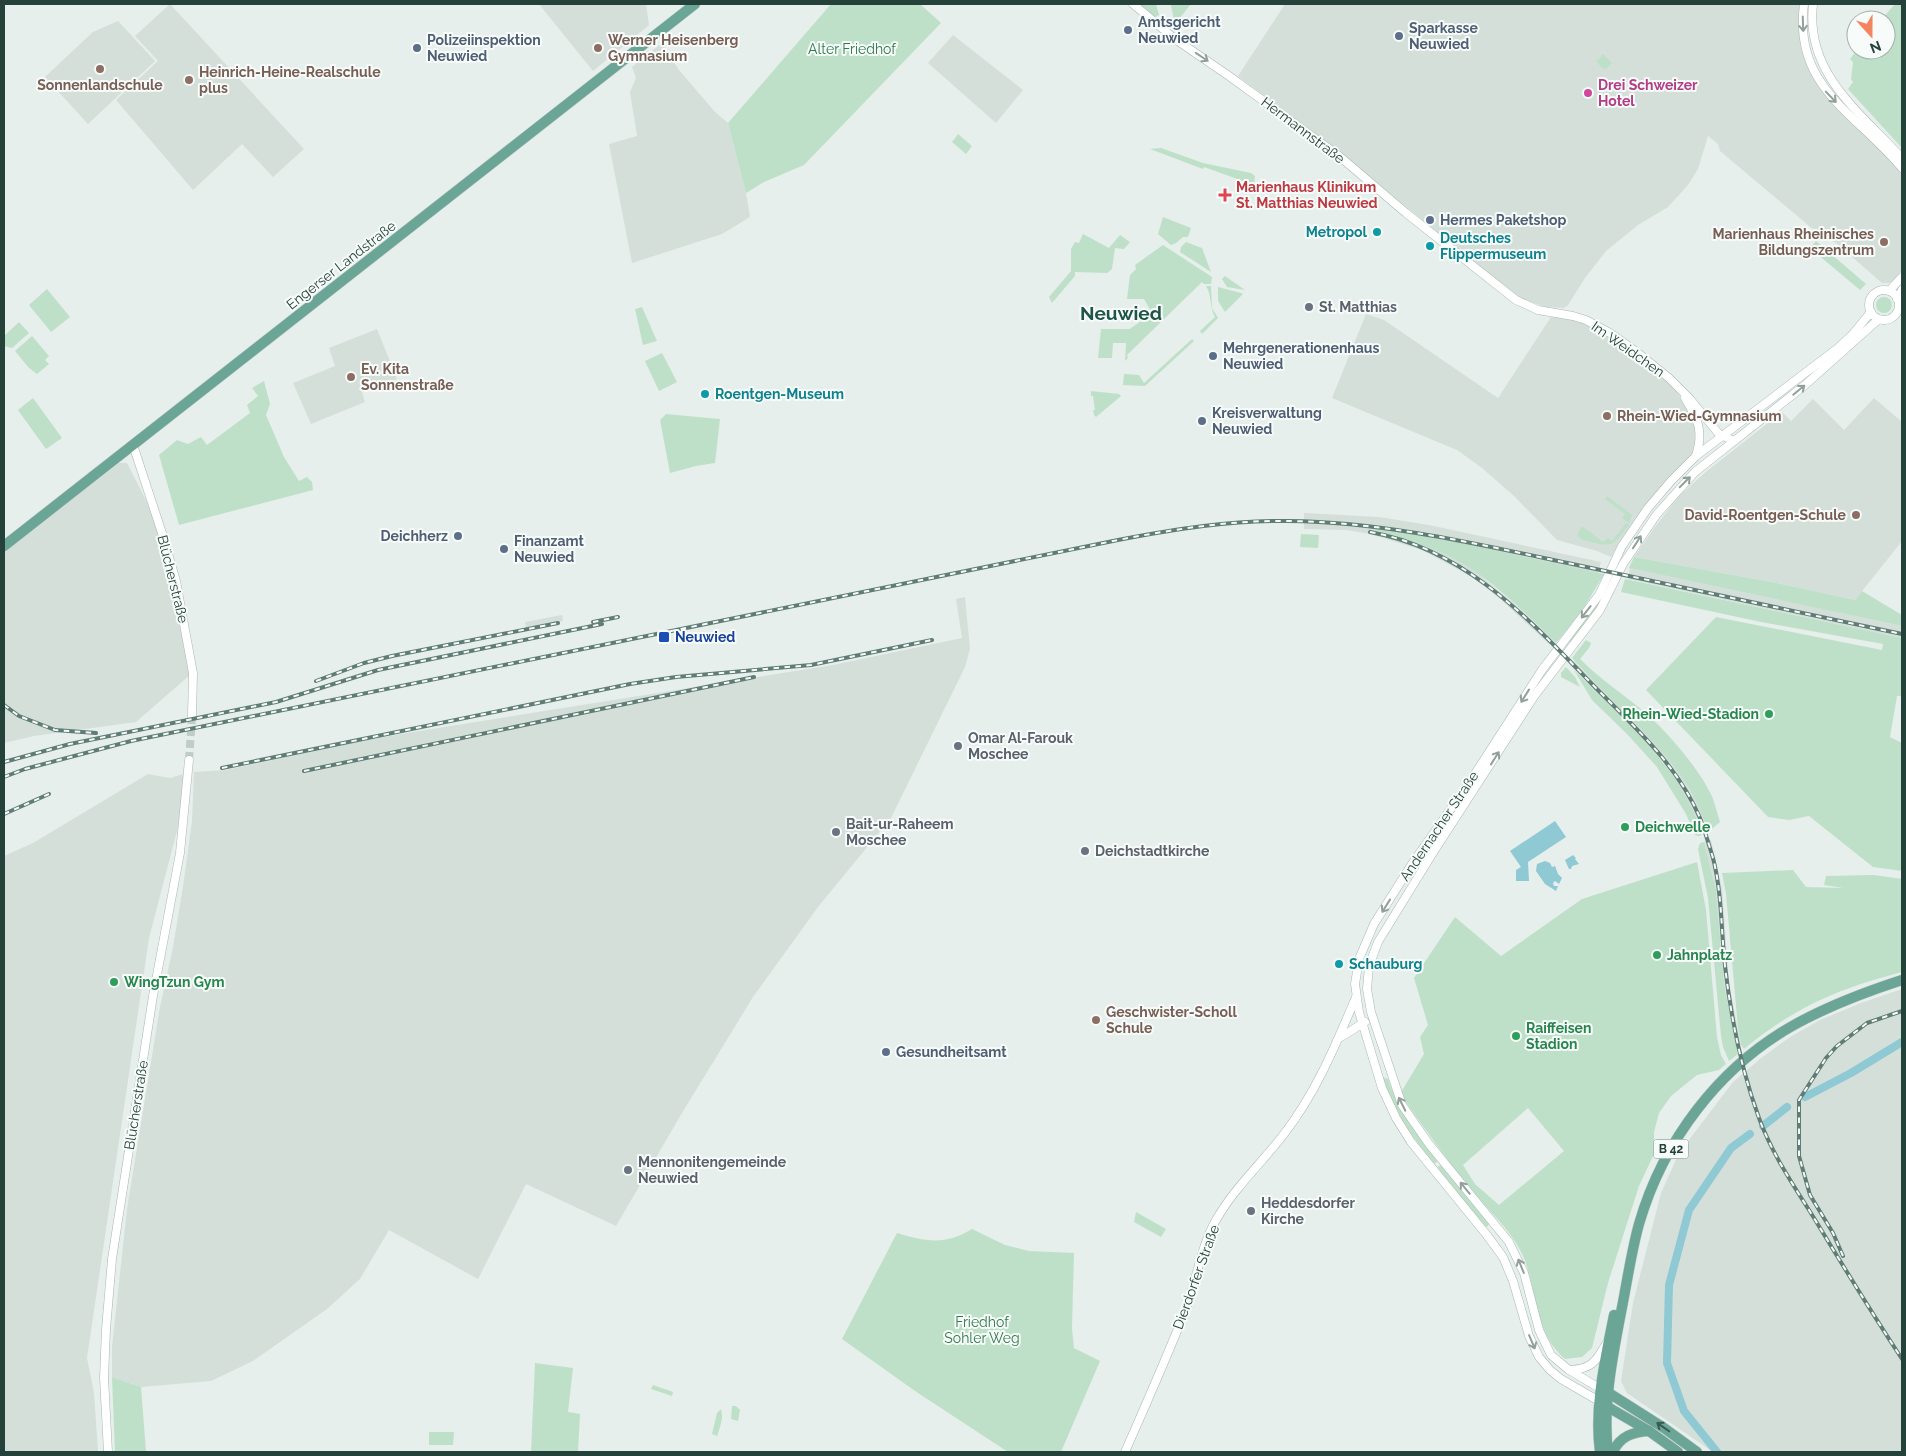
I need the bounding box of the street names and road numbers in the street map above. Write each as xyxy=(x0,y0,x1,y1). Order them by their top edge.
street label: Hermannstraße xyxy=(1258,93,1348,167)
street label: Engerser Landstraße xyxy=(283,217,399,313)
street label: Im Weidchen xyxy=(1588,318,1668,380)
street label: Blücherstraße xyxy=(154,533,192,625)
street label: Andernacher Straße xyxy=(1396,768,1482,884)
street label: Blücherstraße xyxy=(121,1059,151,1151)
road number: B 42 xyxy=(1654,1140,1688,1158)
street label: Dierdorfer Straße xyxy=(1170,1222,1222,1332)

